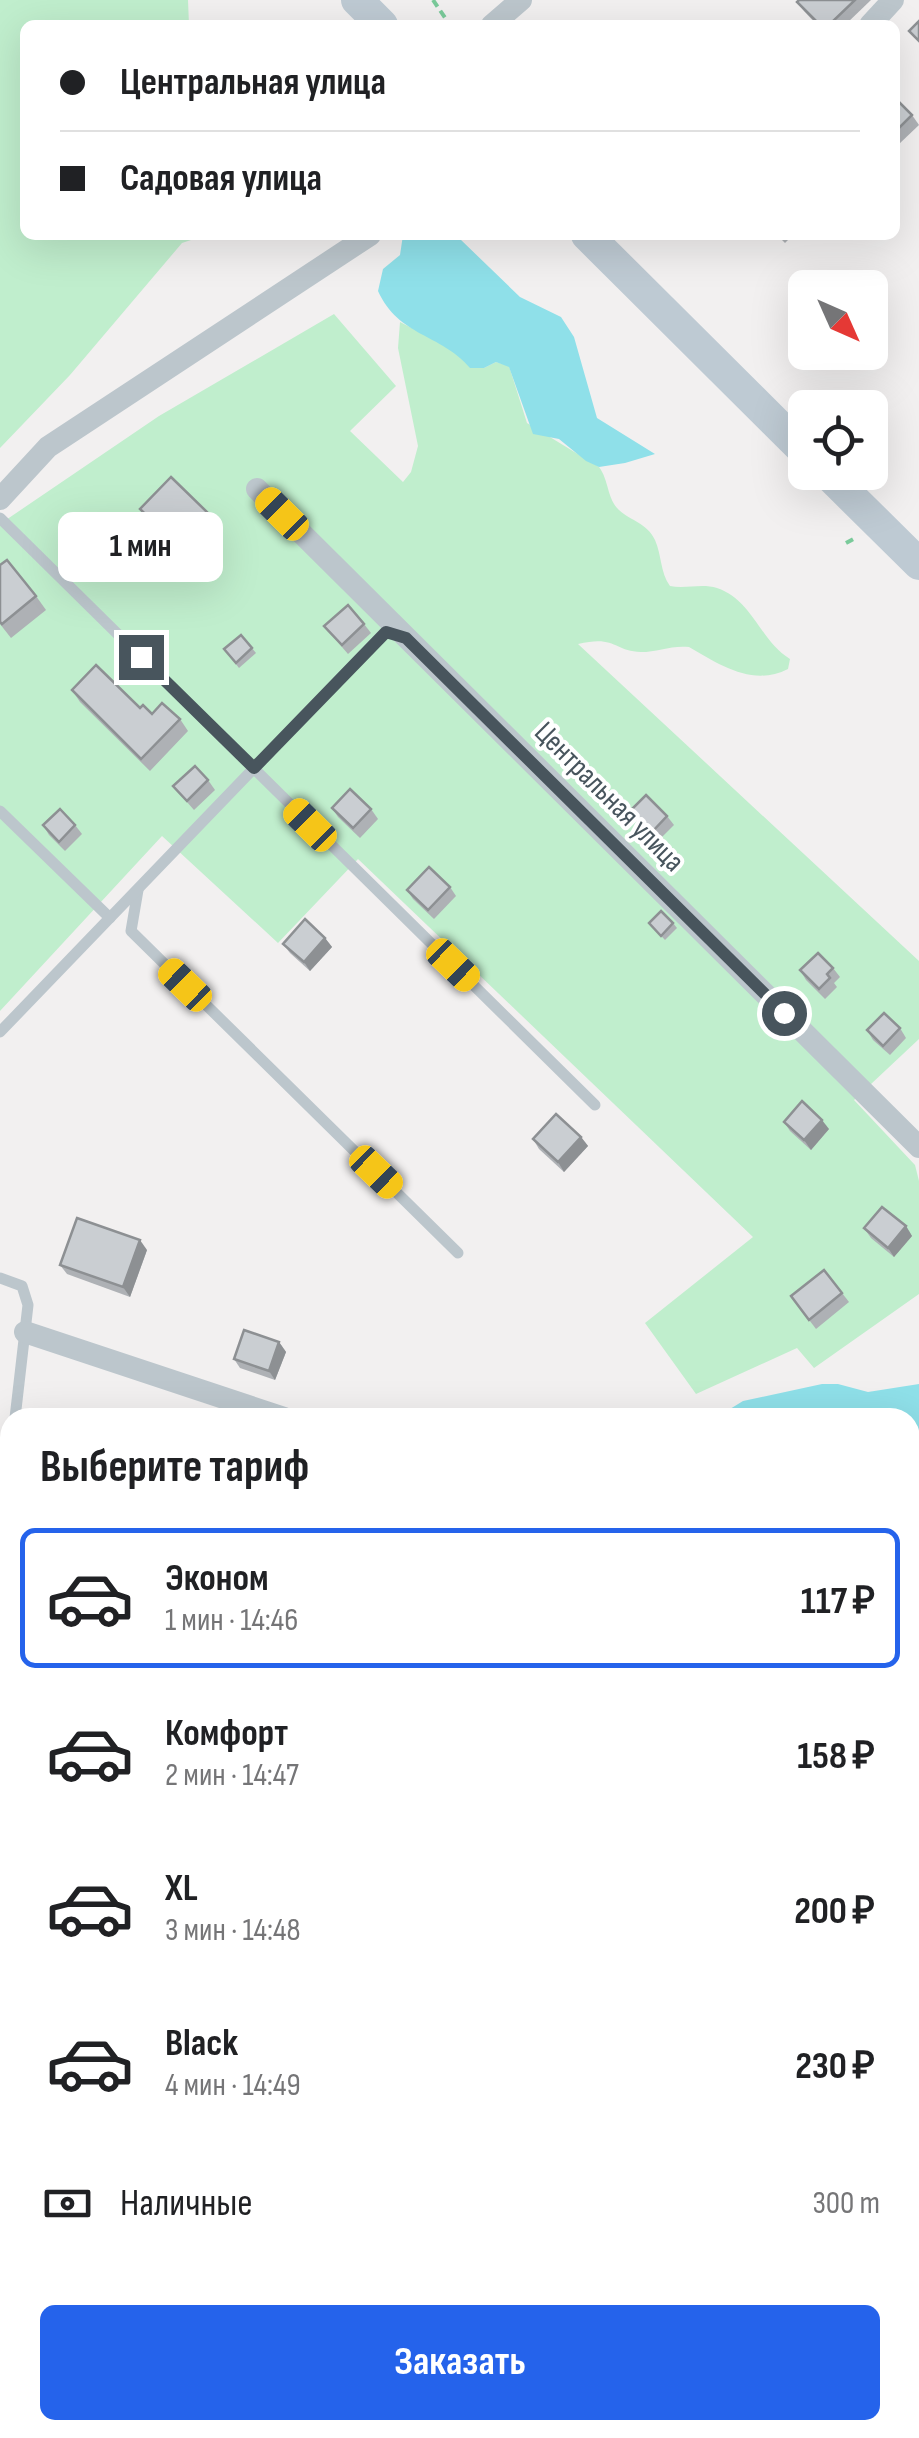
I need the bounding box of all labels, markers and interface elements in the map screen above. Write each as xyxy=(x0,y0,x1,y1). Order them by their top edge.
text: Центральная улица xyxy=(120,60,386,105)
text: Садовая улица xyxy=(120,156,322,201)
north arrow xyxy=(788,270,888,370)
map controls xyxy=(788,270,888,490)
button: locate xyxy=(788,390,888,490)
car xyxy=(250,482,314,546)
callout: 1 мин xyxy=(58,512,224,582)
text: 1 мин xyxy=(109,527,172,566)
route end xyxy=(119,635,164,680)
street label: Центральная улица xyxy=(527,715,691,879)
car xyxy=(278,793,342,857)
car xyxy=(421,933,485,997)
car xyxy=(153,953,217,1017)
route start xyxy=(762,991,807,1036)
car xyxy=(344,1140,408,1204)
text: Выберите тариф xyxy=(40,1440,309,1495)
icon: car xyxy=(45,1553,135,1643)
text: Эконом xyxy=(165,1556,269,1601)
text: 117 ₽ xyxy=(801,1579,875,1624)
text: 1 мин · 14:46 xyxy=(165,1601,298,1640)
icon: car xyxy=(45,1708,135,1798)
text: Комфорт xyxy=(165,1711,288,1756)
text: 158 ₽ xyxy=(797,1734,875,1779)
text: 2 мин · 14:47 xyxy=(165,1756,299,1795)
icon: car xyxy=(45,1863,135,1953)
text: XL xyxy=(165,1866,198,1911)
text: 200 ₽ xyxy=(794,1889,875,1934)
text: 3 мин · 14:48 xyxy=(165,1911,301,1950)
icon: car xyxy=(45,2018,135,2108)
text: Black xyxy=(165,2021,238,2066)
text: 230 ₽ xyxy=(795,2044,875,2089)
text: 4 мин · 14:49 xyxy=(165,2066,301,2105)
icon: cash xyxy=(40,2176,95,2231)
text: Наличные xyxy=(120,2181,253,2226)
text: 300 m xyxy=(812,2184,880,2223)
button: Заказать xyxy=(40,2305,880,2420)

